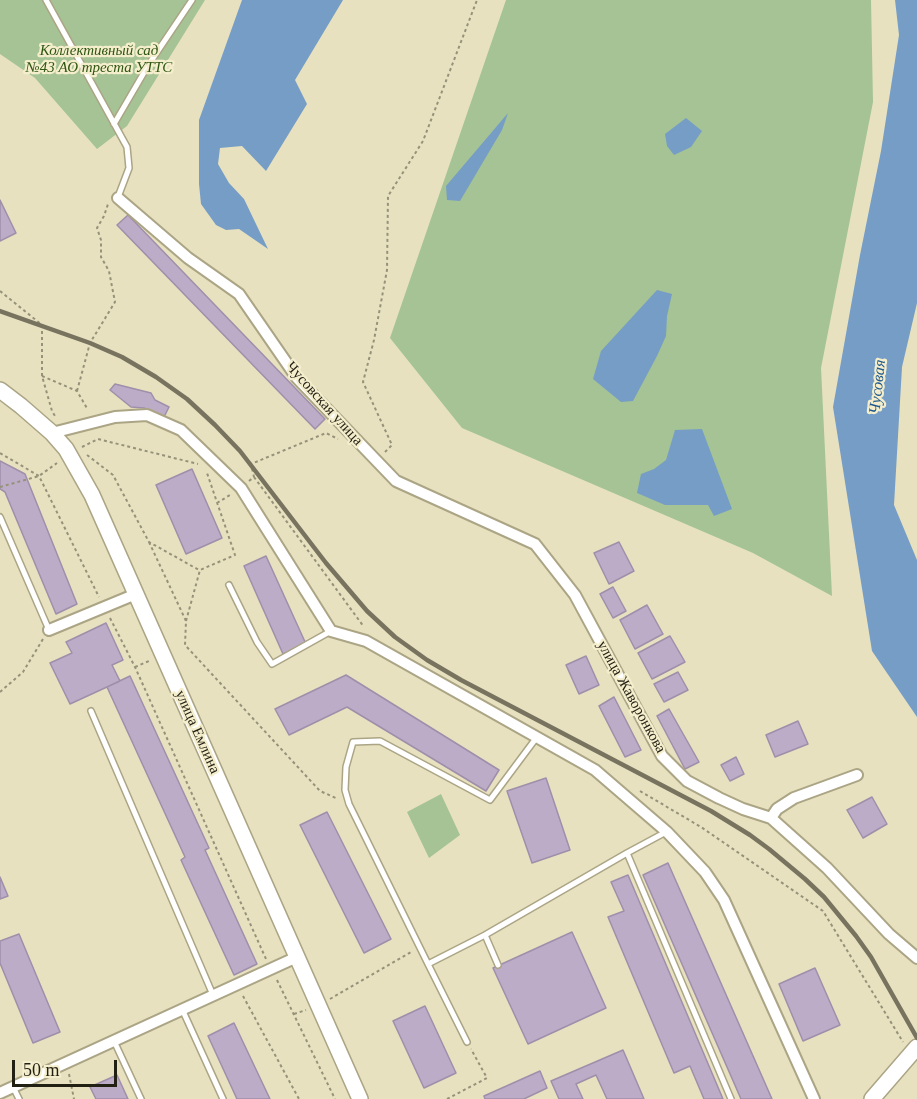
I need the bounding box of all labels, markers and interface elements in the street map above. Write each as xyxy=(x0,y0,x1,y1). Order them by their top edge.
park label: Коллективный сад №43 АО треста УТТС xyxy=(26,42,172,77)
street label: Чусовская улица xyxy=(282,358,366,450)
water label: Чусовая xyxy=(866,359,890,415)
street label: улица Жаворонкова xyxy=(593,638,669,756)
street label: улица Емлина xyxy=(171,687,223,777)
scale bar xyxy=(15,1048,120,1086)
text: 50 m xyxy=(23,1060,60,1080)

